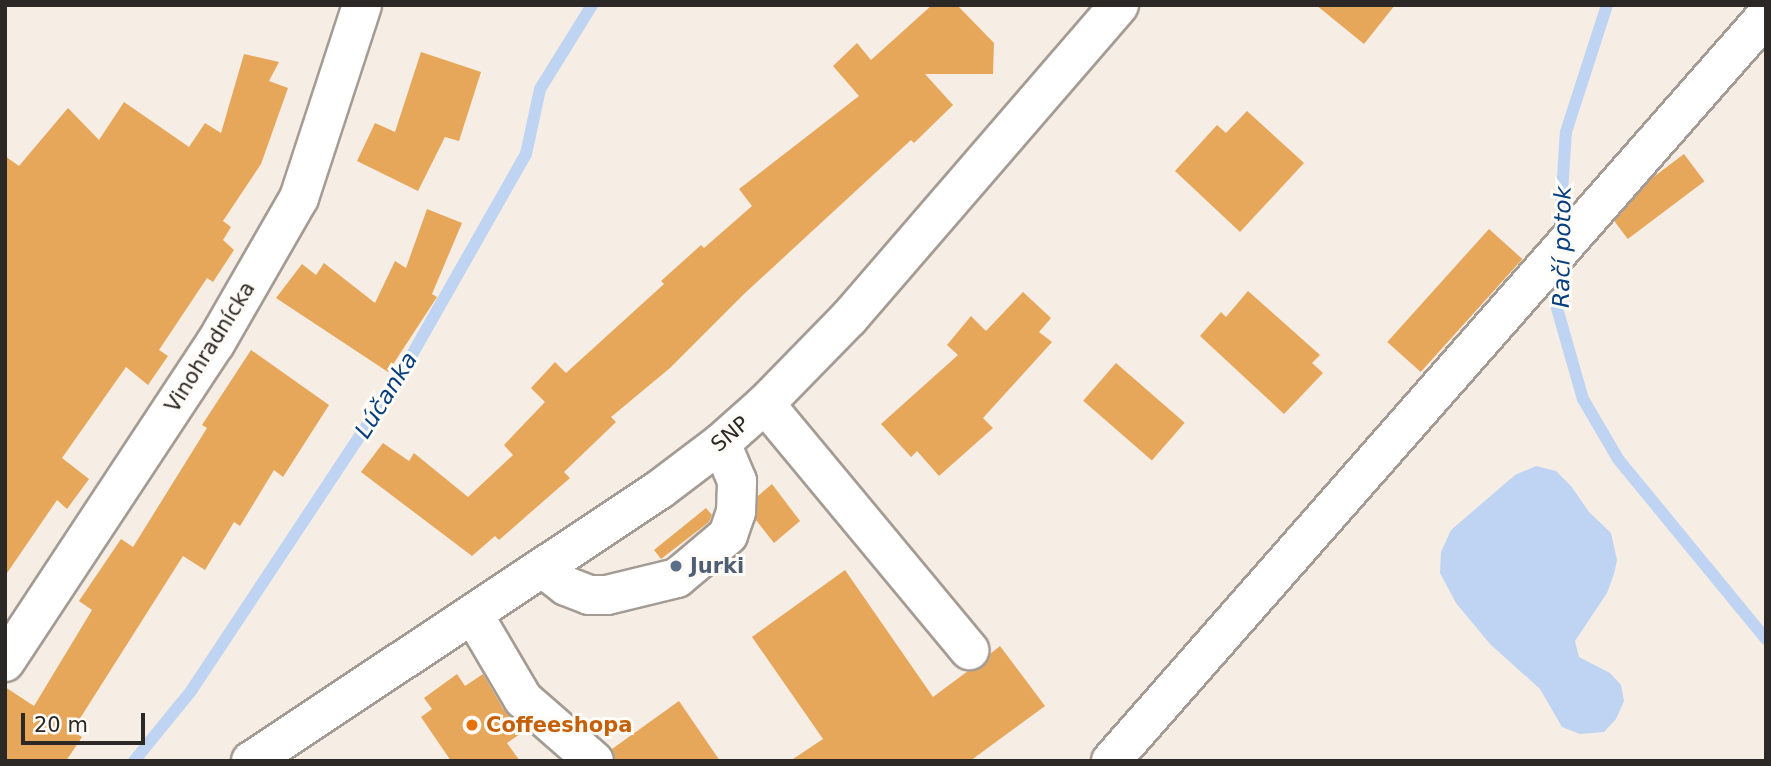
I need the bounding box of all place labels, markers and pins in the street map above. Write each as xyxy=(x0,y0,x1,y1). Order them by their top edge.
place label: Jurki xyxy=(690,553,744,579)
marker: Jurki xyxy=(668,558,684,574)
place label: Coffeeshopa xyxy=(486,712,632,738)
marker: Coffeeshopa xyxy=(464,717,480,733)

